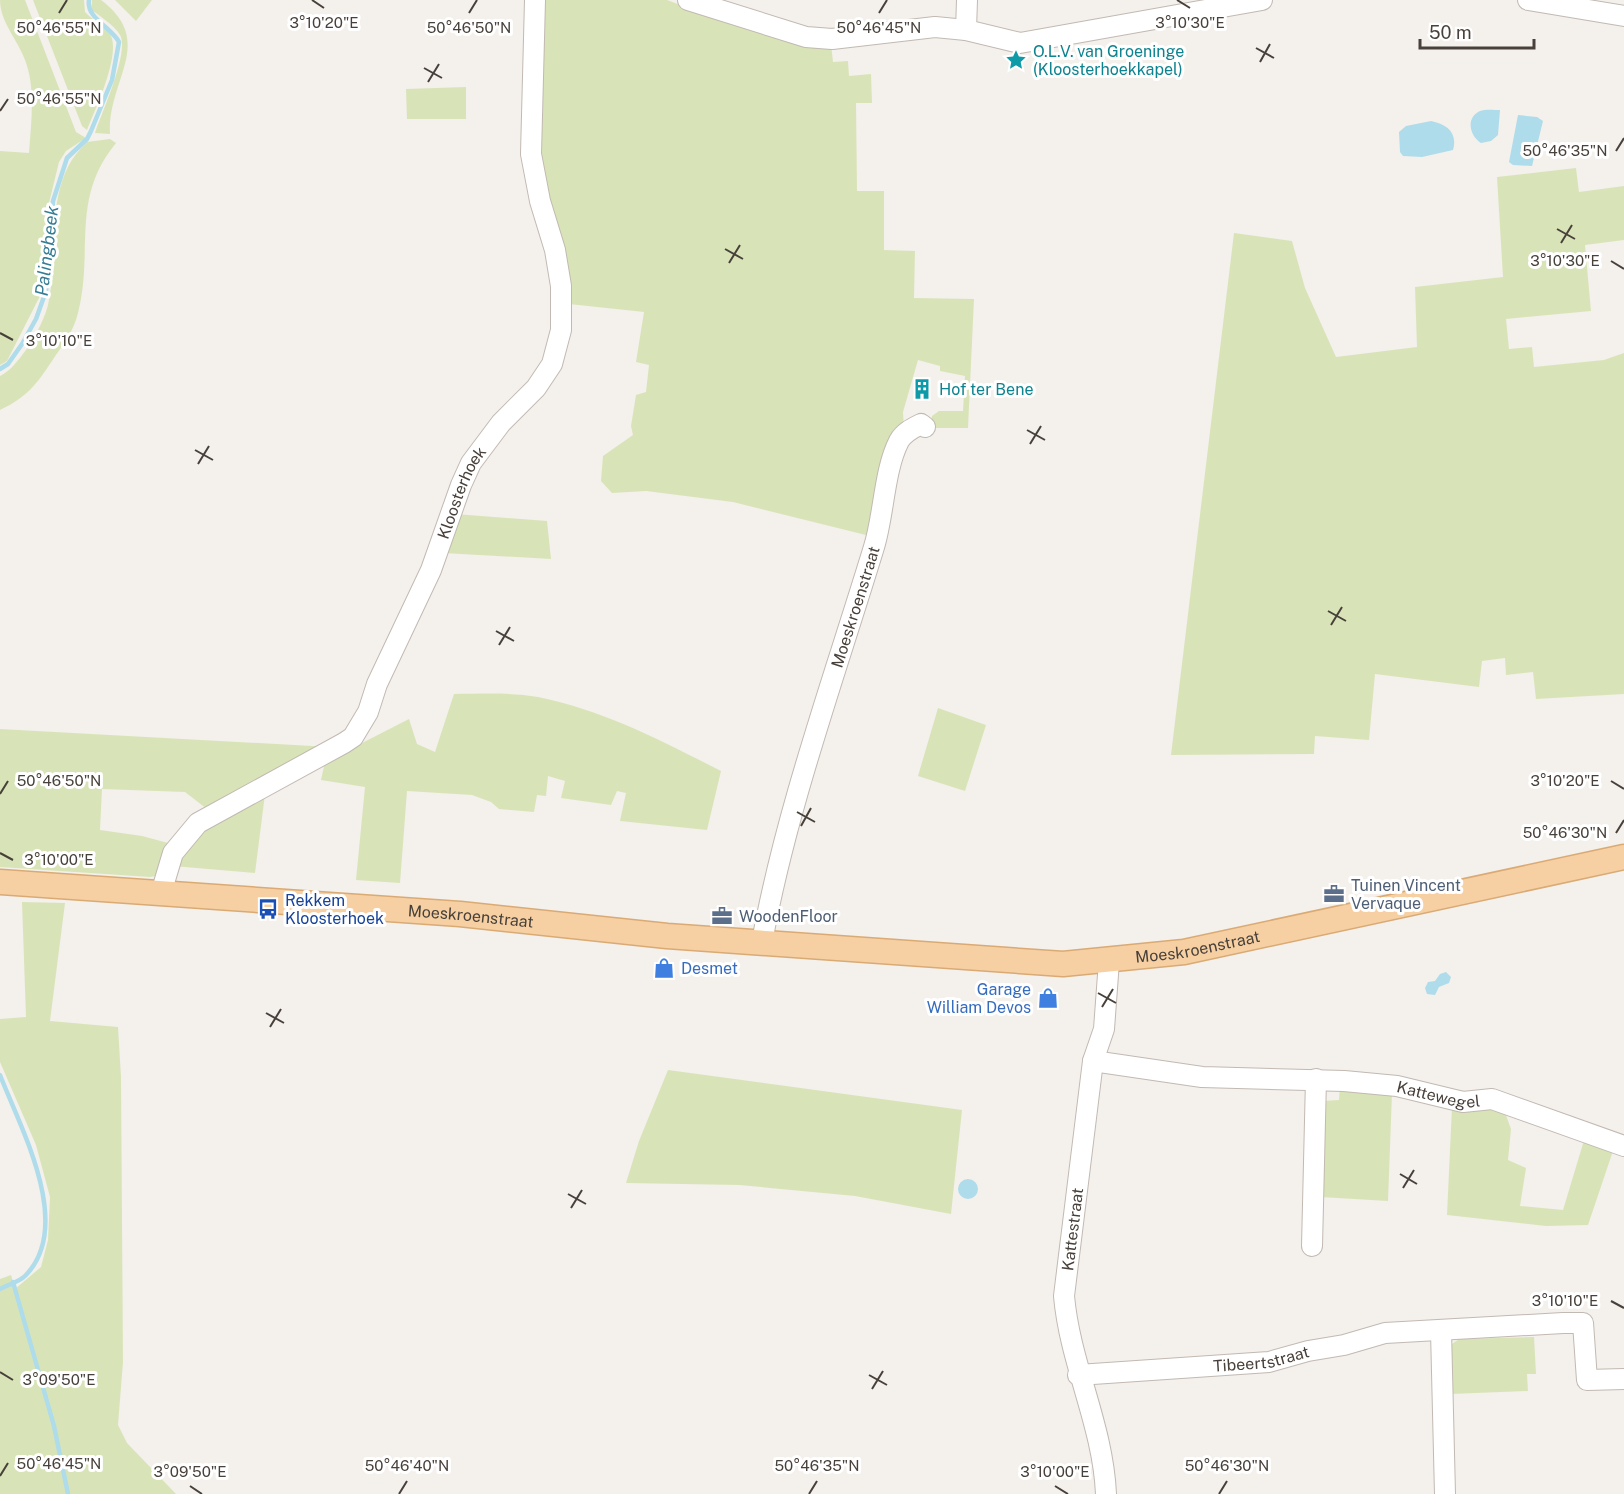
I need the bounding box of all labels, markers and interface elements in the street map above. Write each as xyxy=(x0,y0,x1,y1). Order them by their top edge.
scale bar xyxy=(1420,12,1534,50)
text: 3°10'20"E xyxy=(289,14,359,31)
text: 3°10'30"E xyxy=(1155,14,1225,31)
text: 50°46'55"N xyxy=(16,19,102,36)
text: 50°46'50"N xyxy=(427,19,511,36)
text: 50°46'45"N xyxy=(837,19,921,36)
text: 50 m xyxy=(1429,22,1472,43)
place label: O.L.V. van Groeninge (Kloosterhoekkapel) xyxy=(1033,42,1184,79)
place icon: O.L.V. van Groeninge (Kloosterhoekkapel) xyxy=(1004,48,1028,72)
text: 50°46'55"N xyxy=(16,90,102,107)
text: 50°46'35"N xyxy=(1523,142,1607,159)
water label: Palingbeek xyxy=(31,204,62,297)
text: 3°10'30"E xyxy=(1530,252,1600,269)
text: 3°10'10"E xyxy=(26,332,92,349)
building icon: Hof ter Bene xyxy=(910,377,934,401)
place label: Hof ter Bene xyxy=(939,380,1033,399)
street label: Kloosterhoek xyxy=(434,443,490,542)
street label: Moeskroenstraat xyxy=(828,544,884,670)
text: 50°46'50"N xyxy=(17,772,101,789)
text: 3°10'20"E xyxy=(1530,772,1600,789)
text: 50°46'30"N xyxy=(1523,824,1607,841)
text: 3°10'00"E xyxy=(24,851,94,868)
place label: Tuinen Vincent Vervaque xyxy=(1351,876,1461,913)
office icon: Tuinen Vincent Vervaque xyxy=(1322,882,1346,906)
place label: Rekkem Kloosterhoek xyxy=(285,891,384,928)
bus stop icon: Rekkem Kloosterhoek xyxy=(256,897,280,921)
street label: Moeskroenstraat xyxy=(407,901,535,932)
office icon: WoodenFloor xyxy=(710,904,734,928)
place label: WoodenFloor xyxy=(739,907,838,926)
street label: Moeskroenstraat xyxy=(1134,927,1262,967)
shop icon: Desmet xyxy=(652,956,676,980)
place label: Desmet xyxy=(681,959,738,978)
place label: Garage William Devos xyxy=(927,980,1031,1017)
shop icon: Garage William Devos xyxy=(1036,986,1060,1010)
street label: Kattewegel xyxy=(1395,1077,1481,1113)
street label: Kattestraat xyxy=(1058,1187,1087,1272)
text: 3°10'10"E xyxy=(1532,1292,1598,1309)
street label: Tibeertstraat xyxy=(1212,1342,1311,1376)
text: 3°09'50"E xyxy=(22,1371,96,1388)
text: 50°46'45"N xyxy=(17,1455,101,1472)
text: 50°46'40"N xyxy=(365,1457,449,1474)
text: 50°46'35"N xyxy=(775,1457,859,1474)
text: 50°46'30"N xyxy=(1185,1457,1269,1474)
text: 3°09'50"E xyxy=(153,1463,227,1480)
text: 3°10'00"E xyxy=(1020,1463,1090,1480)

